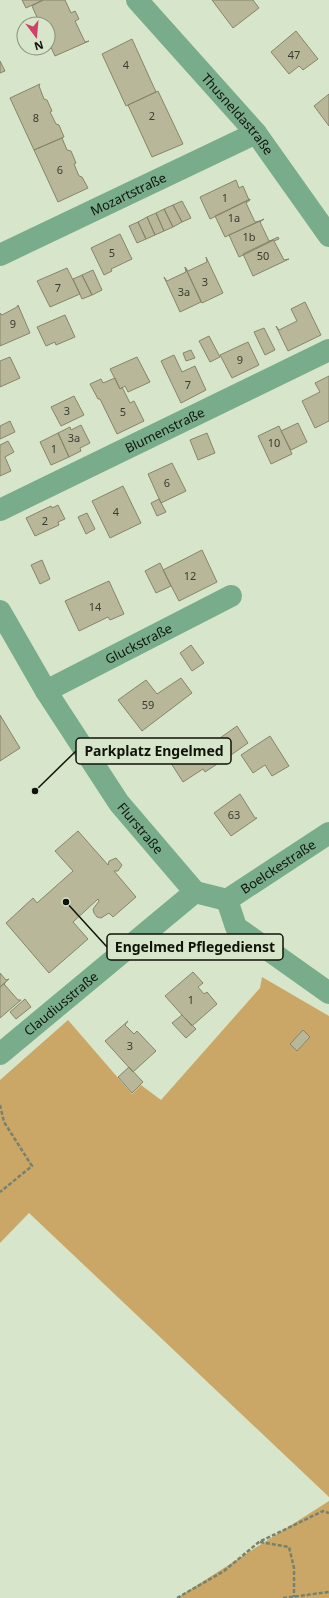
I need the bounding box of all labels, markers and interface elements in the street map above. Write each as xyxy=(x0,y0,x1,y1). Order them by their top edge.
north arrow xyxy=(16,16,56,56)
text: N xyxy=(33,38,45,55)
house number: 47 xyxy=(288,47,300,62)
house number: 4 xyxy=(123,57,130,72)
street label: Thusneldastraße xyxy=(197,69,278,158)
house number: 2 xyxy=(149,108,155,123)
house number: 8 xyxy=(33,110,39,125)
house number: 6 xyxy=(57,162,63,177)
street label: Mozartstraße xyxy=(87,168,169,220)
house number: 1 xyxy=(222,190,228,205)
house number: 1a xyxy=(228,210,240,225)
house number: 1b xyxy=(242,229,256,244)
house number: 5 xyxy=(109,245,115,260)
house number: 50 xyxy=(257,248,269,263)
house number: 3 xyxy=(202,274,208,289)
house number: 7 xyxy=(55,280,61,295)
house number: 3a xyxy=(178,284,190,299)
house number: 9 xyxy=(10,316,16,331)
house number: 9 xyxy=(237,352,243,367)
house number: 7 xyxy=(185,377,191,392)
house number: 3 xyxy=(64,403,70,418)
street label: Blumenstraße xyxy=(122,403,207,457)
house number: 5 xyxy=(120,404,126,419)
house number: 3a xyxy=(68,430,80,445)
house number: 10 xyxy=(268,435,280,450)
house number: 1 xyxy=(51,441,57,456)
house number: 6 xyxy=(164,475,170,490)
house number: 4 xyxy=(113,504,120,519)
house number: 2 xyxy=(42,513,48,528)
house number: 12 xyxy=(184,568,196,583)
house number: 14 xyxy=(89,599,102,614)
street label: Gluckstraße xyxy=(102,619,175,668)
house number: 59 xyxy=(142,697,154,712)
callout: Parkplatz Engelmed xyxy=(76,738,231,764)
text: Parkplatz Engelmed xyxy=(84,741,224,760)
street label: Flurstraße xyxy=(113,799,168,858)
house number: 63 xyxy=(228,807,240,822)
street label: Boelckestraße xyxy=(237,835,319,898)
callout: Engelmed Pflegedienst xyxy=(107,934,283,960)
text: Engelmed Pflegedienst xyxy=(115,937,275,956)
street label: Claudiusstraße xyxy=(20,967,102,1040)
house number: 1 xyxy=(188,992,194,1007)
house number: 3 xyxy=(127,1038,133,1053)

